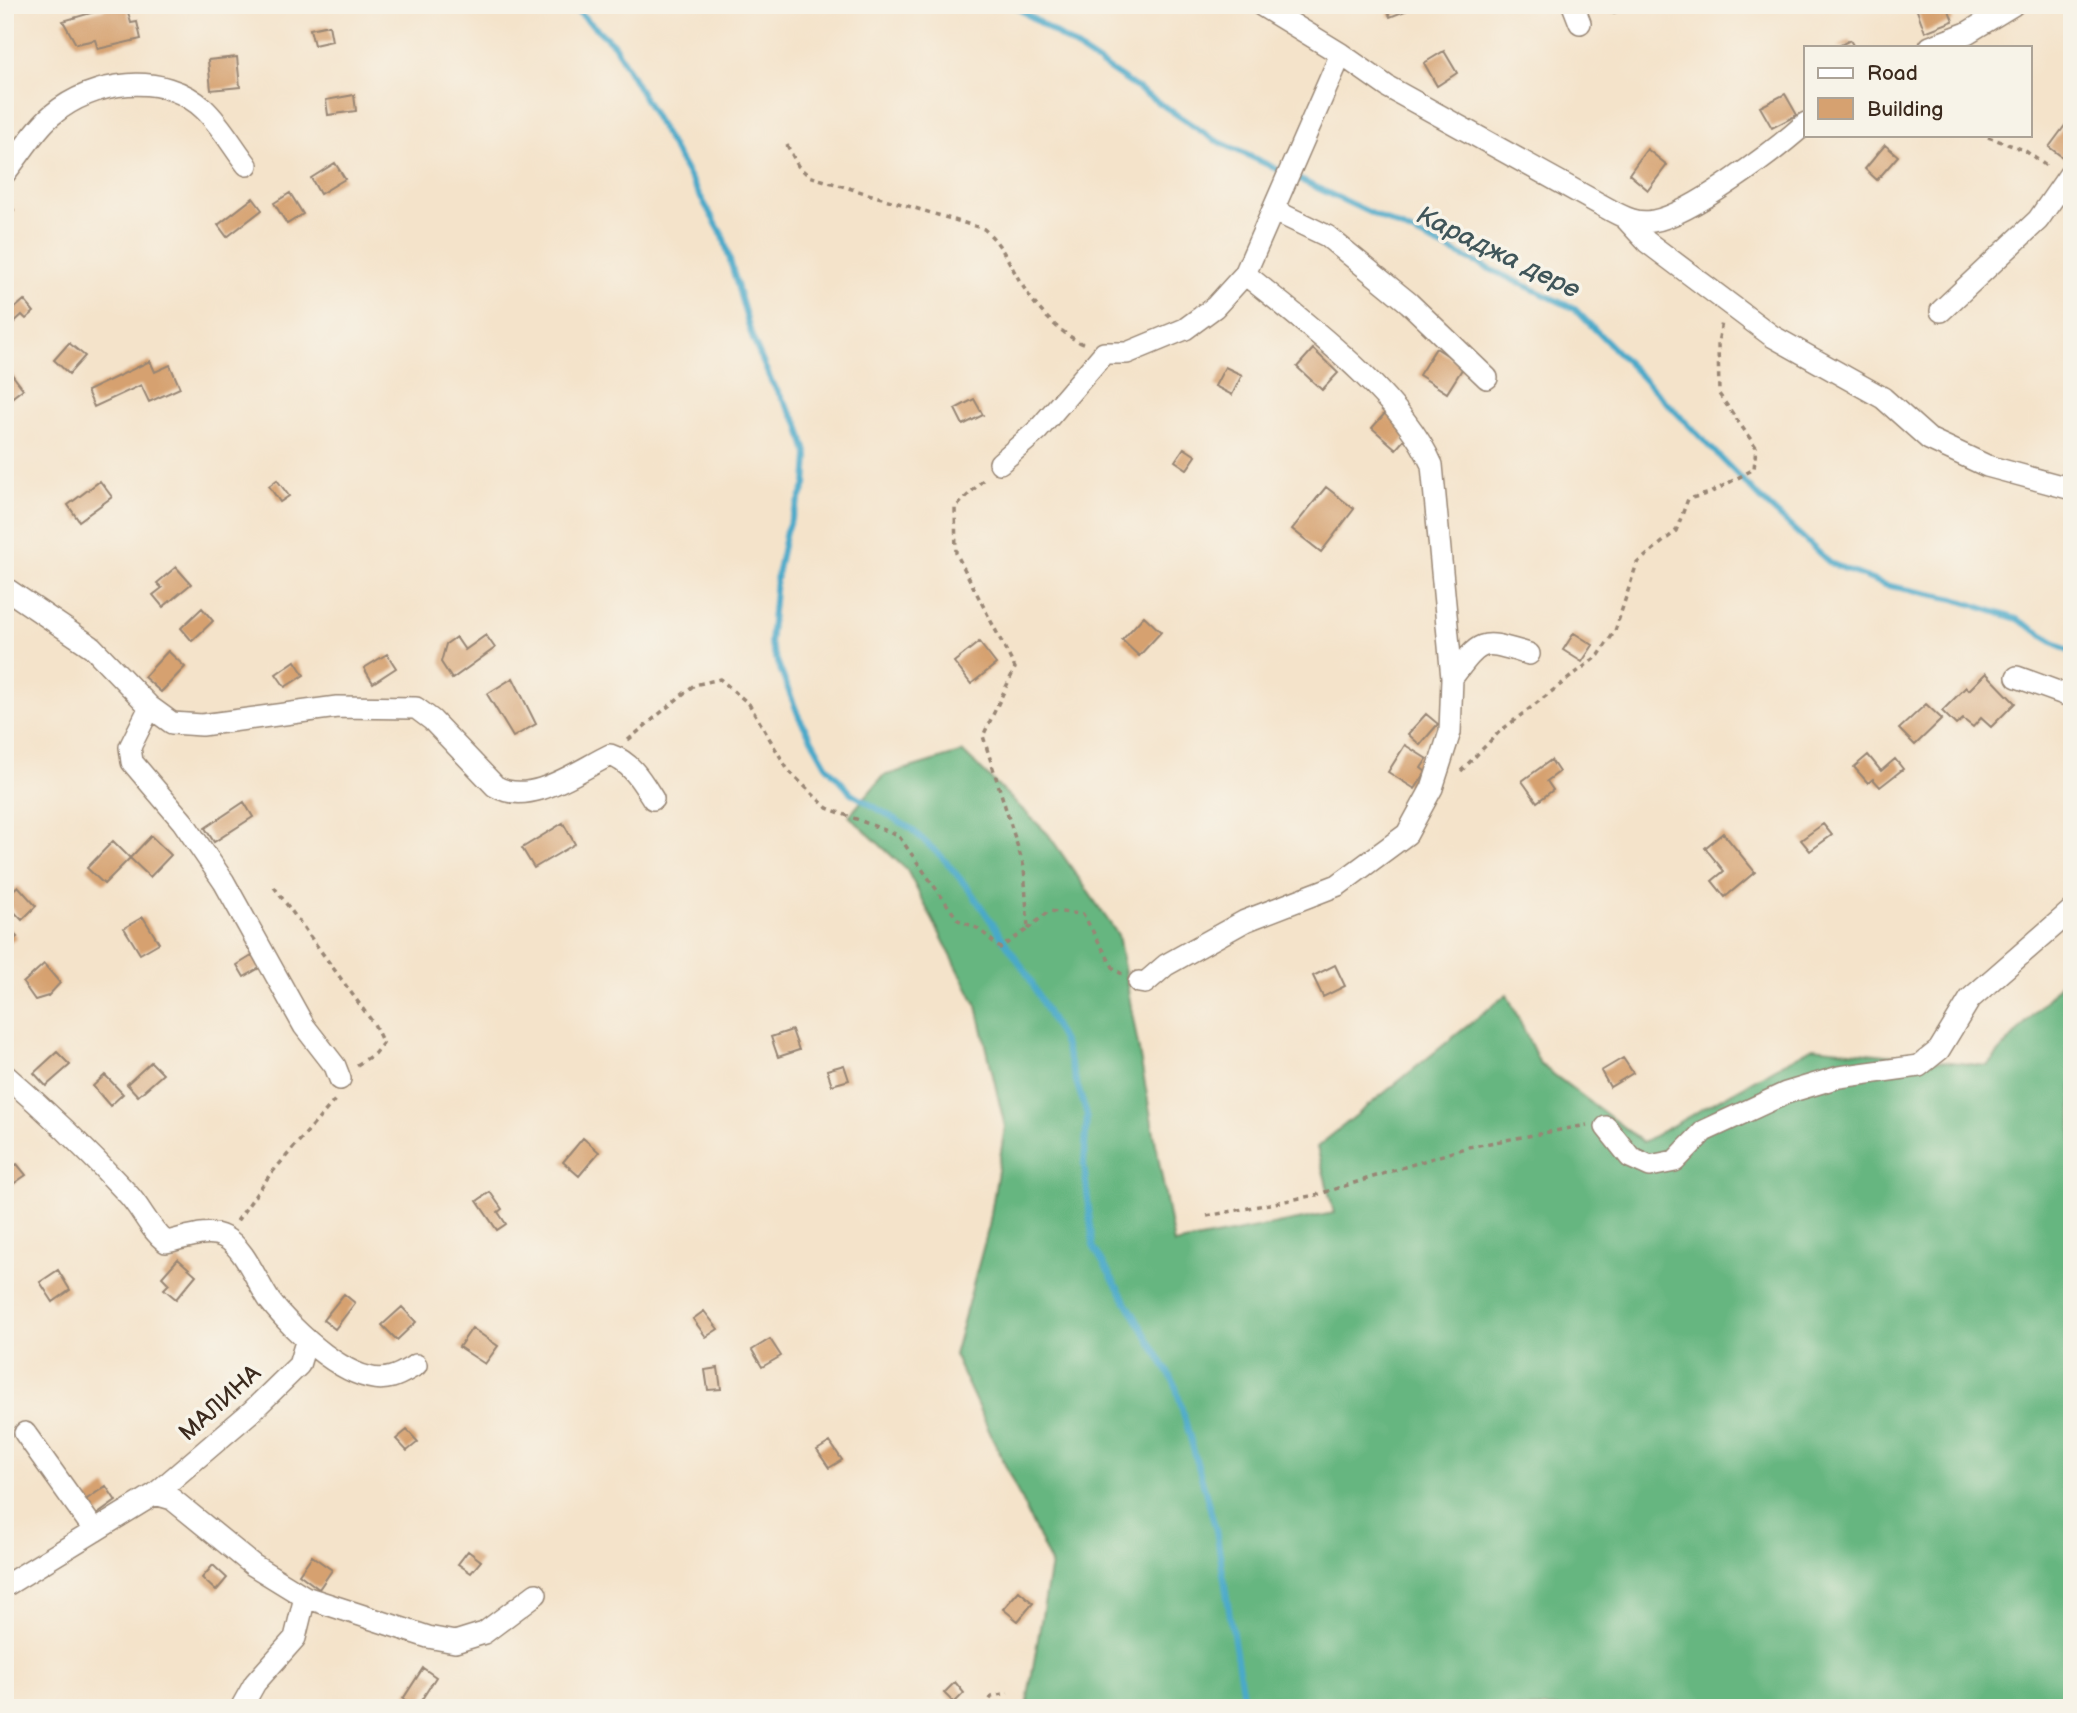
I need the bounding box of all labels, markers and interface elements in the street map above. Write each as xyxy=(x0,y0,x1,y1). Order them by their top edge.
legend xyxy=(1804,46,2032,136)
text: Road xyxy=(1867,61,1918,86)
text: Building xyxy=(1867,97,1943,122)
water label: Караджа дере xyxy=(1411,200,1585,306)
street label: МАЛИНА xyxy=(173,1358,267,1447)

